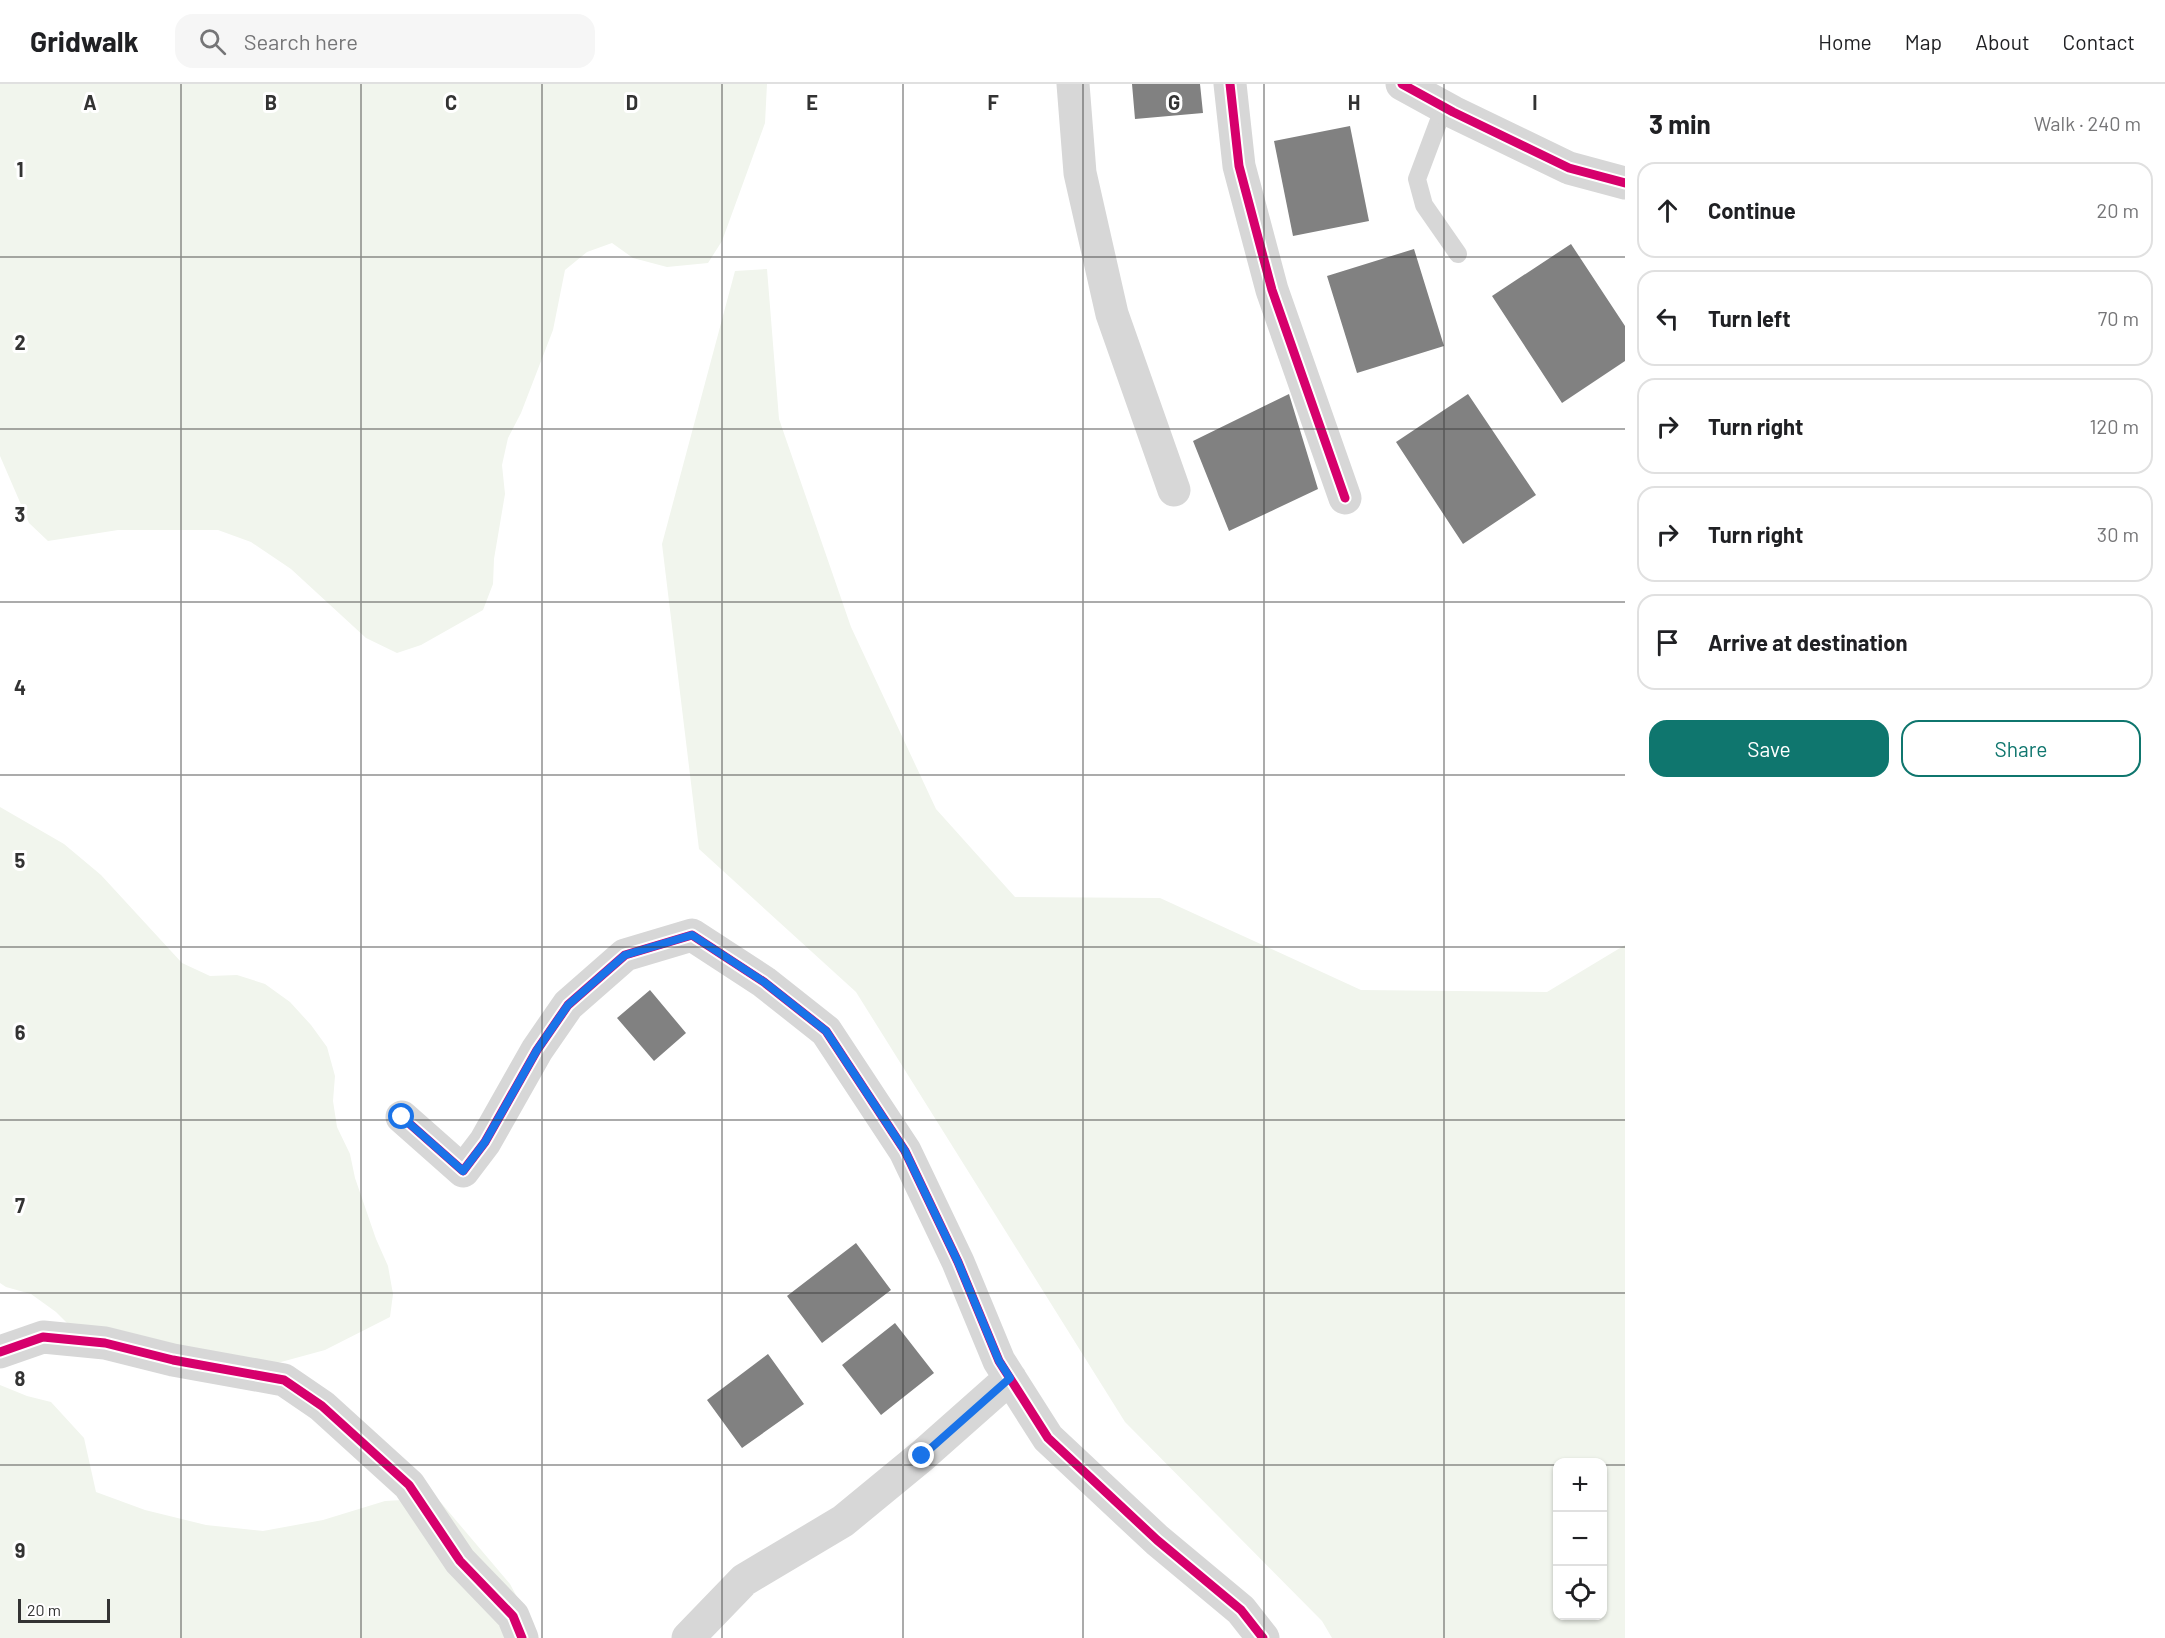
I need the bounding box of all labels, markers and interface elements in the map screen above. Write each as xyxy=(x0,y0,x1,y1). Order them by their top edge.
search box xyxy=(175,14,595,68)
text: Gridwalk xyxy=(30,24,139,58)
icon: search xyxy=(196,25,229,58)
text: Search here xyxy=(244,28,358,54)
text: Home xyxy=(1818,29,1872,54)
text: Map xyxy=(1905,29,1942,54)
text: About xyxy=(1975,29,2030,54)
text: Contact xyxy=(2063,29,2135,54)
text: A xyxy=(83,90,97,114)
text: B xyxy=(265,90,277,114)
text: C xyxy=(445,90,457,114)
text: D xyxy=(626,90,638,114)
text: E xyxy=(806,90,818,114)
text: F xyxy=(987,90,999,114)
text: G xyxy=(1168,90,1180,114)
text: H xyxy=(1348,90,1360,114)
text: I xyxy=(1532,90,1538,114)
text: 3 min xyxy=(1649,108,1711,139)
text: Walk · 240 m xyxy=(2034,111,2141,135)
text: 1 xyxy=(16,157,24,181)
icon: ahead xyxy=(1651,194,1684,227)
text: Continue xyxy=(1708,197,1796,223)
text: 20 m xyxy=(2096,198,2139,222)
icon: left xyxy=(1651,302,1684,335)
text: Turn left xyxy=(1708,305,1791,331)
text: 70 m xyxy=(2098,306,2139,330)
text: 2 xyxy=(14,330,26,354)
icon: right xyxy=(1651,410,1684,443)
text: Turn right xyxy=(1708,413,1803,439)
text: 120 m xyxy=(2089,414,2139,438)
text: 3 xyxy=(15,502,25,526)
icon: right xyxy=(1651,518,1684,551)
text: Turn right xyxy=(1708,521,1803,547)
text: 30 m xyxy=(2097,522,2139,546)
icon: arrive xyxy=(1651,626,1684,659)
text: Arrive at destination xyxy=(1708,629,1907,655)
text: 4 xyxy=(14,675,26,699)
button: Save xyxy=(1649,720,1889,777)
button: Share xyxy=(1901,720,2141,777)
text: 5 xyxy=(15,848,26,872)
text: 6 xyxy=(15,1020,26,1044)
route start xyxy=(388,1103,414,1129)
text: 7 xyxy=(15,1193,25,1217)
text: 8 xyxy=(15,1366,26,1390)
route end xyxy=(908,1442,934,1468)
map controls xyxy=(1553,1458,1607,1620)
button: + xyxy=(1553,1458,1607,1512)
button: − xyxy=(1553,1512,1607,1566)
text: 9 xyxy=(15,1538,25,1562)
button: locate xyxy=(1553,1566,1607,1620)
scale bar xyxy=(18,1596,110,1624)
text: 20 m xyxy=(27,1600,61,1619)

